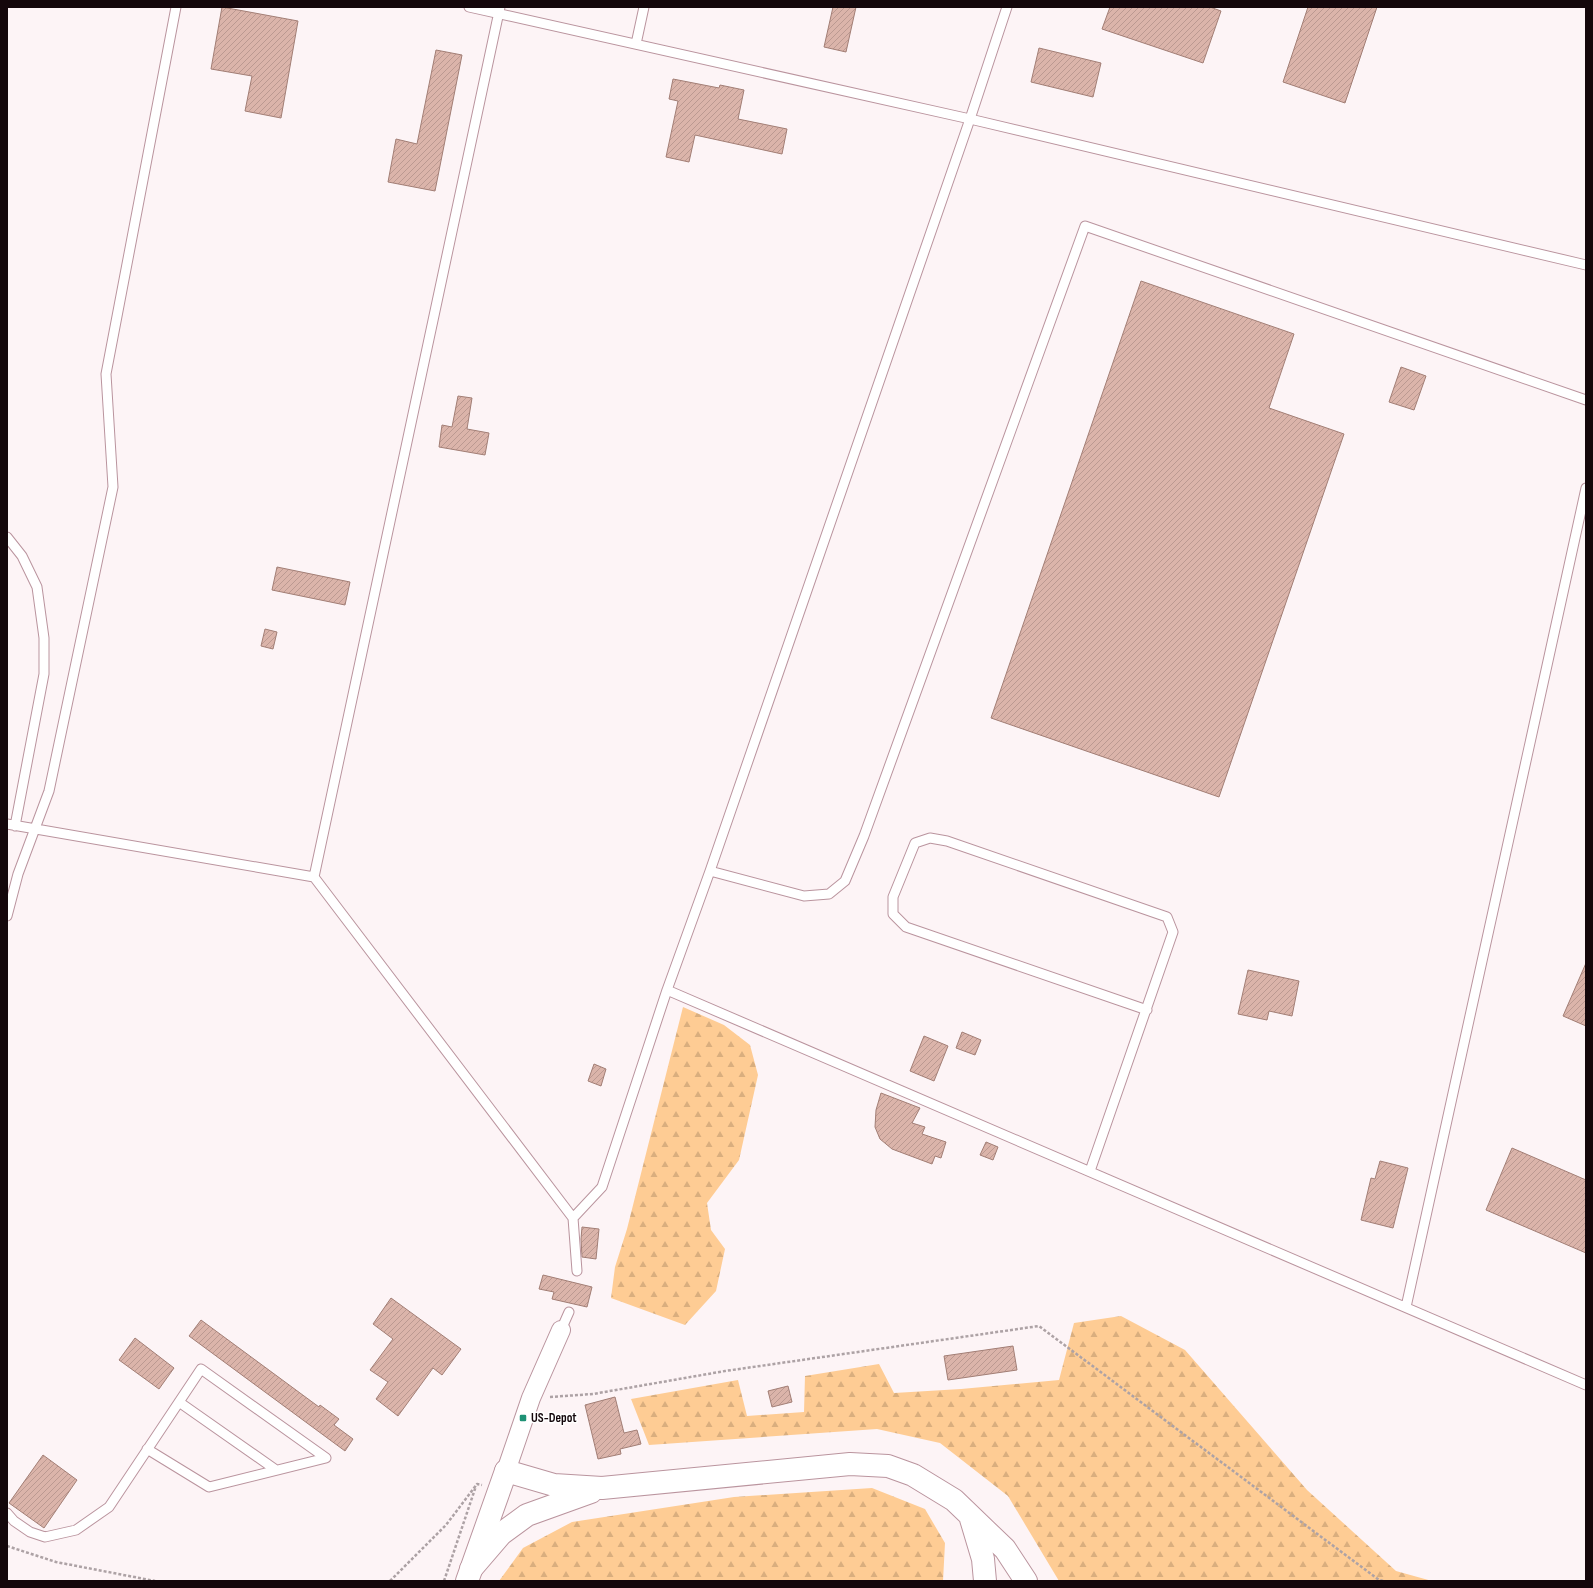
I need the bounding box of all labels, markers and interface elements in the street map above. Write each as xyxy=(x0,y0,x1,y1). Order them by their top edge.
place label: US-Depot xyxy=(531,1410,577,1426)
marker: US-Depot xyxy=(518,1413,528,1423)

